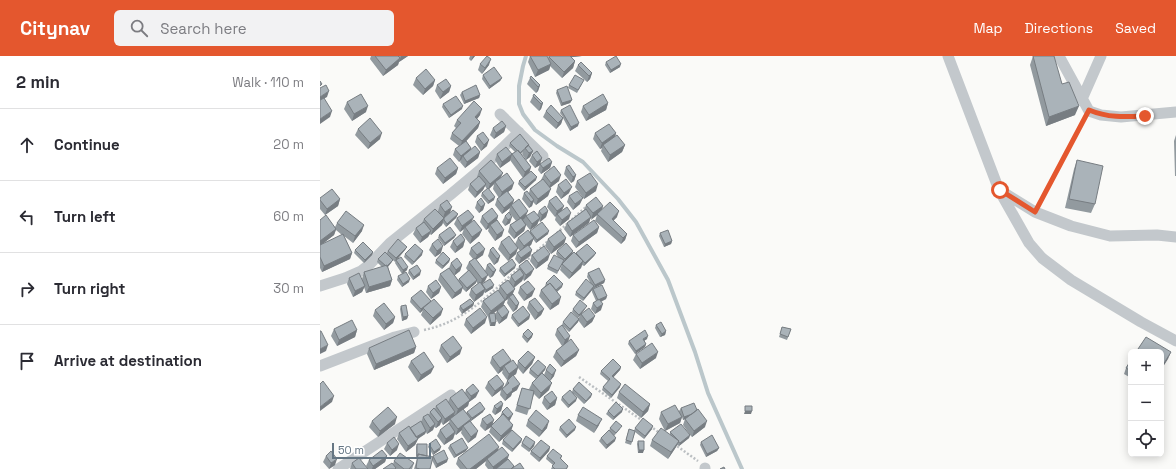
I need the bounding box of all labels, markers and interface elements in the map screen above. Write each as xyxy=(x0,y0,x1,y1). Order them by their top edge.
search box xyxy=(114,10,394,46)
text: Citynav xyxy=(20,16,90,41)
icon: search xyxy=(128,17,150,39)
text: Search here xyxy=(160,19,247,38)
text: Map xyxy=(973,19,1003,37)
text: Directions xyxy=(1025,19,1093,37)
text: Saved xyxy=(1115,19,1156,37)
text: 2 min xyxy=(16,71,60,93)
text: Walk · 110 m xyxy=(232,74,304,91)
route end xyxy=(1136,107,1154,125)
icon: ahead xyxy=(16,134,38,156)
text: Continue xyxy=(54,135,120,154)
text: 20 m xyxy=(273,136,304,153)
route start xyxy=(991,181,1009,199)
icon: left xyxy=(16,206,38,228)
text: Turn left xyxy=(54,207,116,226)
text: 60 m xyxy=(273,208,304,225)
icon: right xyxy=(16,278,38,300)
text: Turn right xyxy=(54,279,125,298)
text: 30 m xyxy=(273,280,304,297)
map controls xyxy=(1128,349,1164,457)
button: + xyxy=(1128,349,1164,385)
icon: arrive xyxy=(16,350,38,372)
text: Arrive at destination xyxy=(54,351,202,370)
button: − xyxy=(1128,385,1164,421)
button: locate xyxy=(1128,421,1164,457)
scale bar xyxy=(332,441,431,460)
text: 50 m xyxy=(338,443,364,457)

